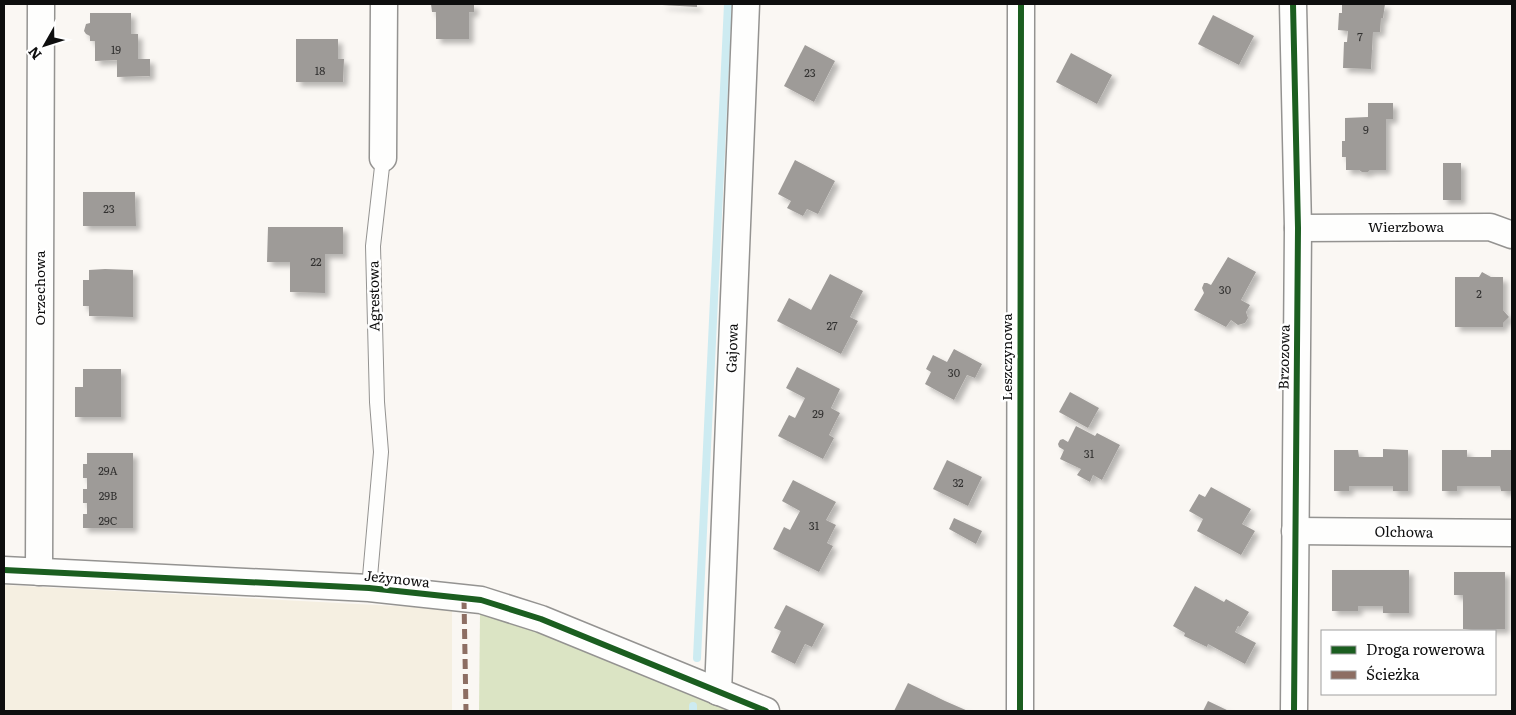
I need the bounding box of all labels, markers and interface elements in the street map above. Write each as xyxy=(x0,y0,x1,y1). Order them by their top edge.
north arrow xyxy=(20,20,70,70)
house number: 7 xyxy=(1357,28,1363,44)
house number: 19 xyxy=(111,41,121,57)
text: N xyxy=(22,43,46,65)
house number: 18 xyxy=(315,62,325,78)
house number: 23 xyxy=(804,64,816,80)
house number: 9 xyxy=(1363,121,1369,137)
house number: 23 xyxy=(103,200,115,216)
street label: Wierzbowa xyxy=(1368,216,1445,236)
street label: Orzechowa xyxy=(29,250,49,325)
house number: 22 xyxy=(310,253,322,269)
street label: Agrestowa xyxy=(362,260,384,332)
house number: 30 xyxy=(1219,281,1231,297)
house number: 2 xyxy=(1476,285,1482,301)
street label: Leszczynowa xyxy=(996,313,1016,401)
house number: 27 xyxy=(826,317,838,333)
street label: Gajowa xyxy=(720,322,742,373)
street label: Brzozowa xyxy=(1272,324,1294,390)
house number: 30 xyxy=(948,364,960,380)
house number: 29 xyxy=(812,405,824,421)
house number: 31 xyxy=(1084,445,1095,461)
house number: 29A xyxy=(98,462,118,478)
house number: 32 xyxy=(952,474,964,490)
house number: 29B xyxy=(99,487,117,503)
house number: 29C xyxy=(98,512,118,528)
house number: 31 xyxy=(809,517,820,533)
street label: Olchowa xyxy=(1375,520,1434,542)
street label: Jeżynowa xyxy=(363,565,431,591)
legend xyxy=(1321,630,1496,695)
text: Droga rowerowa xyxy=(1366,637,1486,660)
text: Ścieżka xyxy=(1366,662,1421,685)

